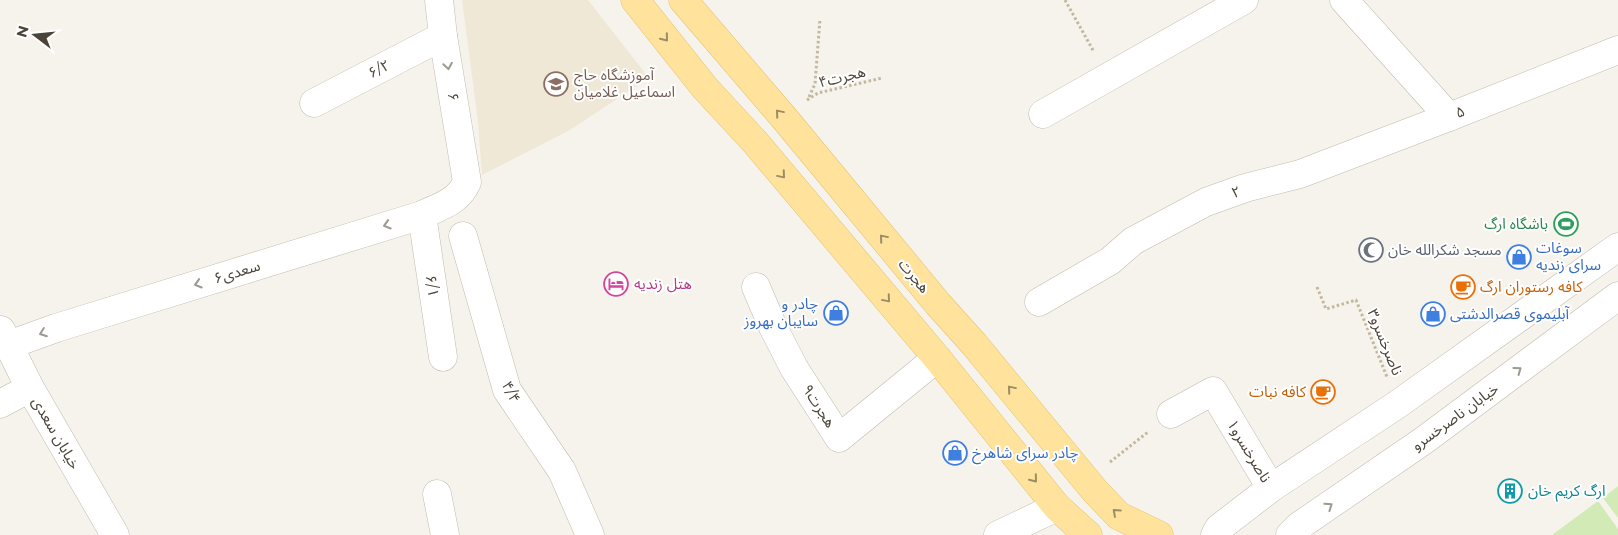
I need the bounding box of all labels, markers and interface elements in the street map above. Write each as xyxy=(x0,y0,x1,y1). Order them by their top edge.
north arrow xyxy=(10,10,60,60)
text: N xyxy=(12,23,33,39)
one-way arrow xyxy=(660,32,668,41)
street label: ۶/۲ xyxy=(365,55,393,82)
one-way arrow xyxy=(443,61,453,70)
street label: هجرت۴ xyxy=(816,62,867,91)
place label: آموزشگاه حاج اسماعیل غلامیان xyxy=(574,65,675,101)
school or university icon: آموزشگاه حاج اسماعیل غلامیان xyxy=(543,71,569,97)
street label: ۶ xyxy=(443,91,464,103)
street label: ۵ xyxy=(1452,101,1467,122)
one-way arrow xyxy=(776,110,785,119)
one-way arrow xyxy=(777,169,786,178)
street label: ۲ xyxy=(1229,181,1243,202)
sports icon: باشگاه ارگ xyxy=(1553,211,1579,237)
place label: باشگاه ارگ xyxy=(1484,214,1548,233)
one-way arrow xyxy=(383,220,391,230)
one-way arrow xyxy=(880,235,889,244)
mosque icon: مسجد شکرالله خان xyxy=(1358,237,1384,263)
place label: سوغات سرای زندیه xyxy=(1536,238,1601,274)
place label: مسجد شکرالله خان xyxy=(1388,240,1502,259)
shop icon: سوغات سرای زندیه xyxy=(1506,244,1532,270)
street label: سعدی۶ xyxy=(211,255,263,288)
street label: هجرت xyxy=(895,255,934,297)
hotel icon: هتل زندیه xyxy=(603,271,629,297)
street label: ۶/۱ xyxy=(422,274,443,298)
place label: هتل زندیه xyxy=(634,274,692,293)
cafe icon: کافه رستوران ارگ xyxy=(1450,274,1476,300)
place label: کافه رستوران ارگ xyxy=(1480,277,1583,296)
one-way arrow xyxy=(194,279,203,289)
one-way arrow xyxy=(881,293,890,302)
place label: چادر و سایبان بهروز xyxy=(743,294,818,330)
shop icon: چادر و سایبان بهروز xyxy=(823,300,849,326)
shop icon: آبلیموی قصرالدشتی xyxy=(1420,301,1446,327)
place label: آبلیموی قصرالدشتی xyxy=(1450,304,1570,323)
street label: ناصرخسرو۳ xyxy=(1364,306,1407,378)
one-way arrow xyxy=(39,327,48,337)
one-way arrow xyxy=(1512,367,1522,376)
street label: ۴/۴ xyxy=(498,378,525,406)
cafe icon: کافه نبات xyxy=(1310,379,1336,405)
street label: خیابان ناصرخسرو xyxy=(1407,379,1502,455)
street label: هجرت۹ xyxy=(798,381,840,431)
place label: کافه نبات xyxy=(1249,382,1307,401)
one-way arrow xyxy=(1008,386,1016,395)
street label: خیابان سعدی xyxy=(28,393,85,472)
street label: ناصرخسرو۱ xyxy=(1223,416,1276,486)
shop icon: چادر سرای شاهرخ xyxy=(942,440,968,466)
place label: چادر سرای شاهرخ xyxy=(972,443,1078,465)
one-way arrow xyxy=(1029,473,1038,482)
building icon: ارگ کریم خان xyxy=(1497,478,1523,504)
place label: ارگ کریم خان xyxy=(1528,481,1606,502)
one-way arrow xyxy=(1323,503,1333,512)
one-way arrow xyxy=(1113,509,1122,518)

